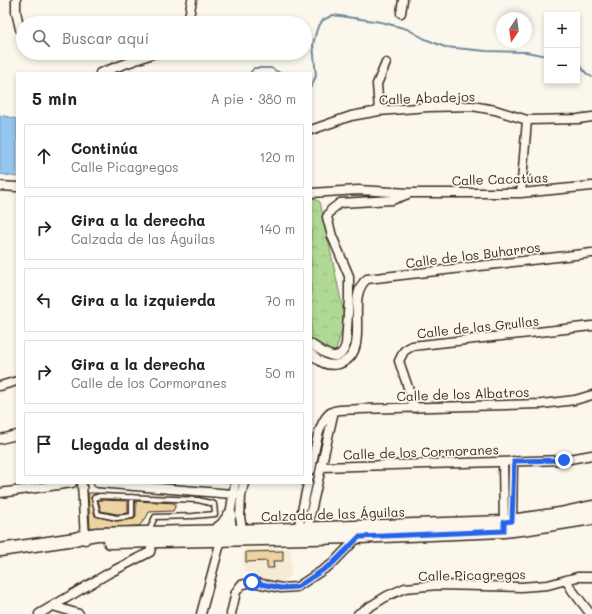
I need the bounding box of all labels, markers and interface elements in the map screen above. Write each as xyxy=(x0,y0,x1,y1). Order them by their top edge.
north arrow xyxy=(496,12,532,48)
map controls xyxy=(544,12,580,84)
button: + xyxy=(544,12,580,48)
search box xyxy=(16,16,312,60)
icon: search xyxy=(30,27,52,49)
text: Buscar aquí xyxy=(62,28,149,48)
button: − xyxy=(544,48,580,84)
text: 5 min xyxy=(32,87,77,109)
street label: Calle Abadejos xyxy=(379,87,475,108)
text: A pie · 380 m xyxy=(211,90,296,107)
text: Continúa xyxy=(71,138,138,158)
icon: ahead xyxy=(33,145,55,167)
text: 120 m xyxy=(259,148,295,165)
text: Calle Picagregos xyxy=(71,158,178,175)
street label: Calle Cacatúas xyxy=(451,168,548,189)
text: Gira a la derecha xyxy=(71,210,205,230)
icon: right xyxy=(33,217,55,239)
text: 140 m xyxy=(259,220,295,237)
text: Calzada de las Águilas xyxy=(71,230,215,247)
street label: Calle de los Buharros xyxy=(405,238,541,271)
icon: left xyxy=(33,289,55,311)
text: Gira a la izquierda xyxy=(71,290,216,310)
text: 70 m xyxy=(265,292,295,309)
street label: Calle de las Grullas xyxy=(416,312,540,341)
text: Gira a la derecha xyxy=(71,354,205,374)
icon: right xyxy=(33,361,55,383)
text: 50 m xyxy=(265,364,295,381)
text: Calle de los Cormoranes xyxy=(71,374,227,391)
street label: Calle de los Albatros xyxy=(396,383,530,404)
icon: arrive xyxy=(33,433,55,455)
text: Llegada al destino xyxy=(71,434,209,454)
street label: Calle de los Cormoranes xyxy=(343,440,499,463)
route end xyxy=(555,451,573,469)
street label: Calzada de las Águilas xyxy=(261,502,405,525)
street label: Calle Picagregos xyxy=(418,565,526,584)
route start xyxy=(243,573,261,591)

